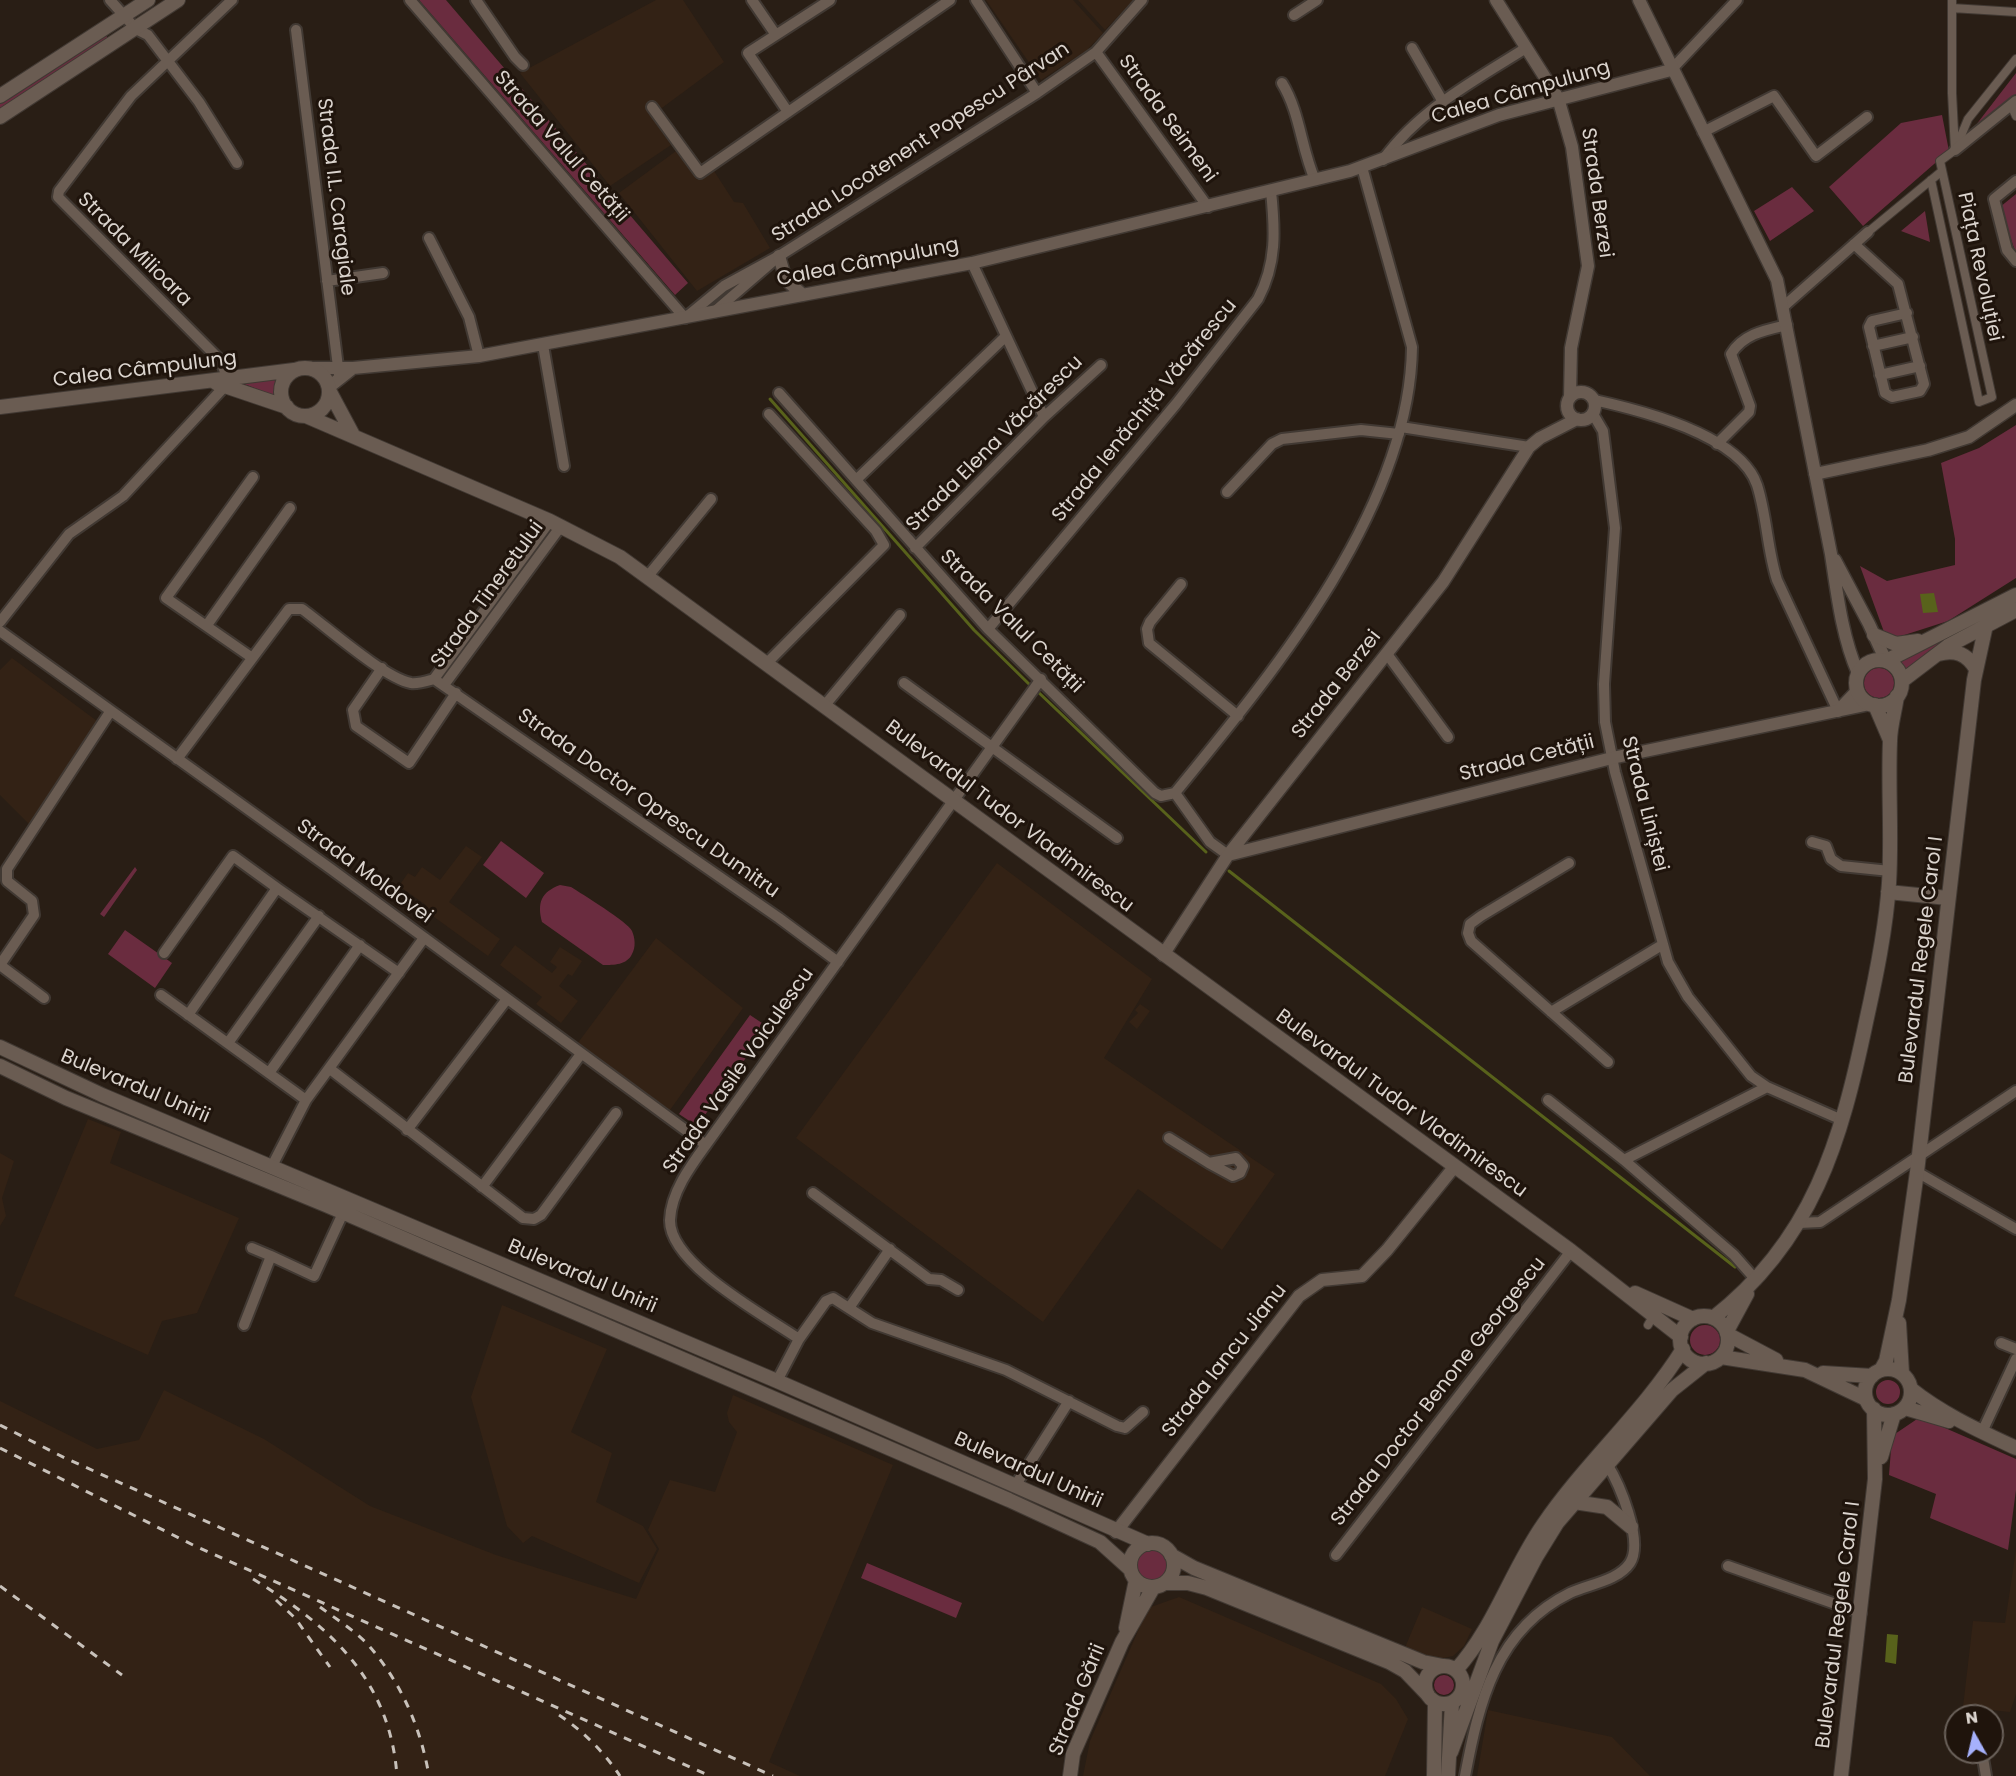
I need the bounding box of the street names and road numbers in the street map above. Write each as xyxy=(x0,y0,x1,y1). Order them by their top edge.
street label: Strada Locotenent Popescu Pârvan xyxy=(768,38,1074,248)
street label: Strada Seimeni xyxy=(1113,50,1221,188)
street label: Calea Câmpulung xyxy=(1429,56,1613,130)
street label: Strada Valul Cetății xyxy=(489,66,633,228)
street label: Strada I.L. Caragiale xyxy=(311,97,359,297)
street label: Strada Berzei xyxy=(1575,127,1617,259)
street label: Strada Milioara xyxy=(72,188,196,312)
street label: Piața Revoluției xyxy=(1951,190,2007,344)
street label: Calea Câmpulung xyxy=(775,234,961,292)
street label: Strada Ienăchiță Văcărescu xyxy=(1048,295,1242,527)
street label: Calea Câmpulung xyxy=(52,347,238,393)
street label: Strada Elena Văcărescu xyxy=(902,351,1088,537)
street label: Strada Tineretului xyxy=(427,517,549,673)
street label: Strada Valul Cetății xyxy=(934,545,1088,699)
street label: Strada Berzei xyxy=(1287,626,1387,744)
street label: Strada Doctor Oprescu Dumitru xyxy=(512,704,784,904)
street label: Bulevardul Tudor Vladimirescu xyxy=(880,716,1138,918)
street label: Strada Cetății xyxy=(1457,731,1597,787)
street label: Strada Liniștei xyxy=(1616,734,1672,874)
street label: Strada Moldovei xyxy=(291,815,437,929)
street label: Bulevardul Regele Carol I xyxy=(1895,835,1949,1085)
street label: Strada Vasile Voiculescu xyxy=(659,963,819,1179)
street label: Bulevardul Tudor Vladimirescu xyxy=(1271,1005,1531,1203)
street label: Bulevardul Unirii xyxy=(57,1045,213,1129)
street label: Bulevardul Unirii xyxy=(504,1235,660,1319)
street label: Strada Doctor Benone Georgescu xyxy=(1327,1253,1551,1531)
street label: Strada Iancu Jianu xyxy=(1158,1279,1292,1443)
street label: Bulevardul Unirii xyxy=(950,1428,1106,1514)
street label: Bulevardul Regele Carol I xyxy=(1812,1500,1866,1750)
street label: Strada Gării xyxy=(1045,1640,1111,1760)

